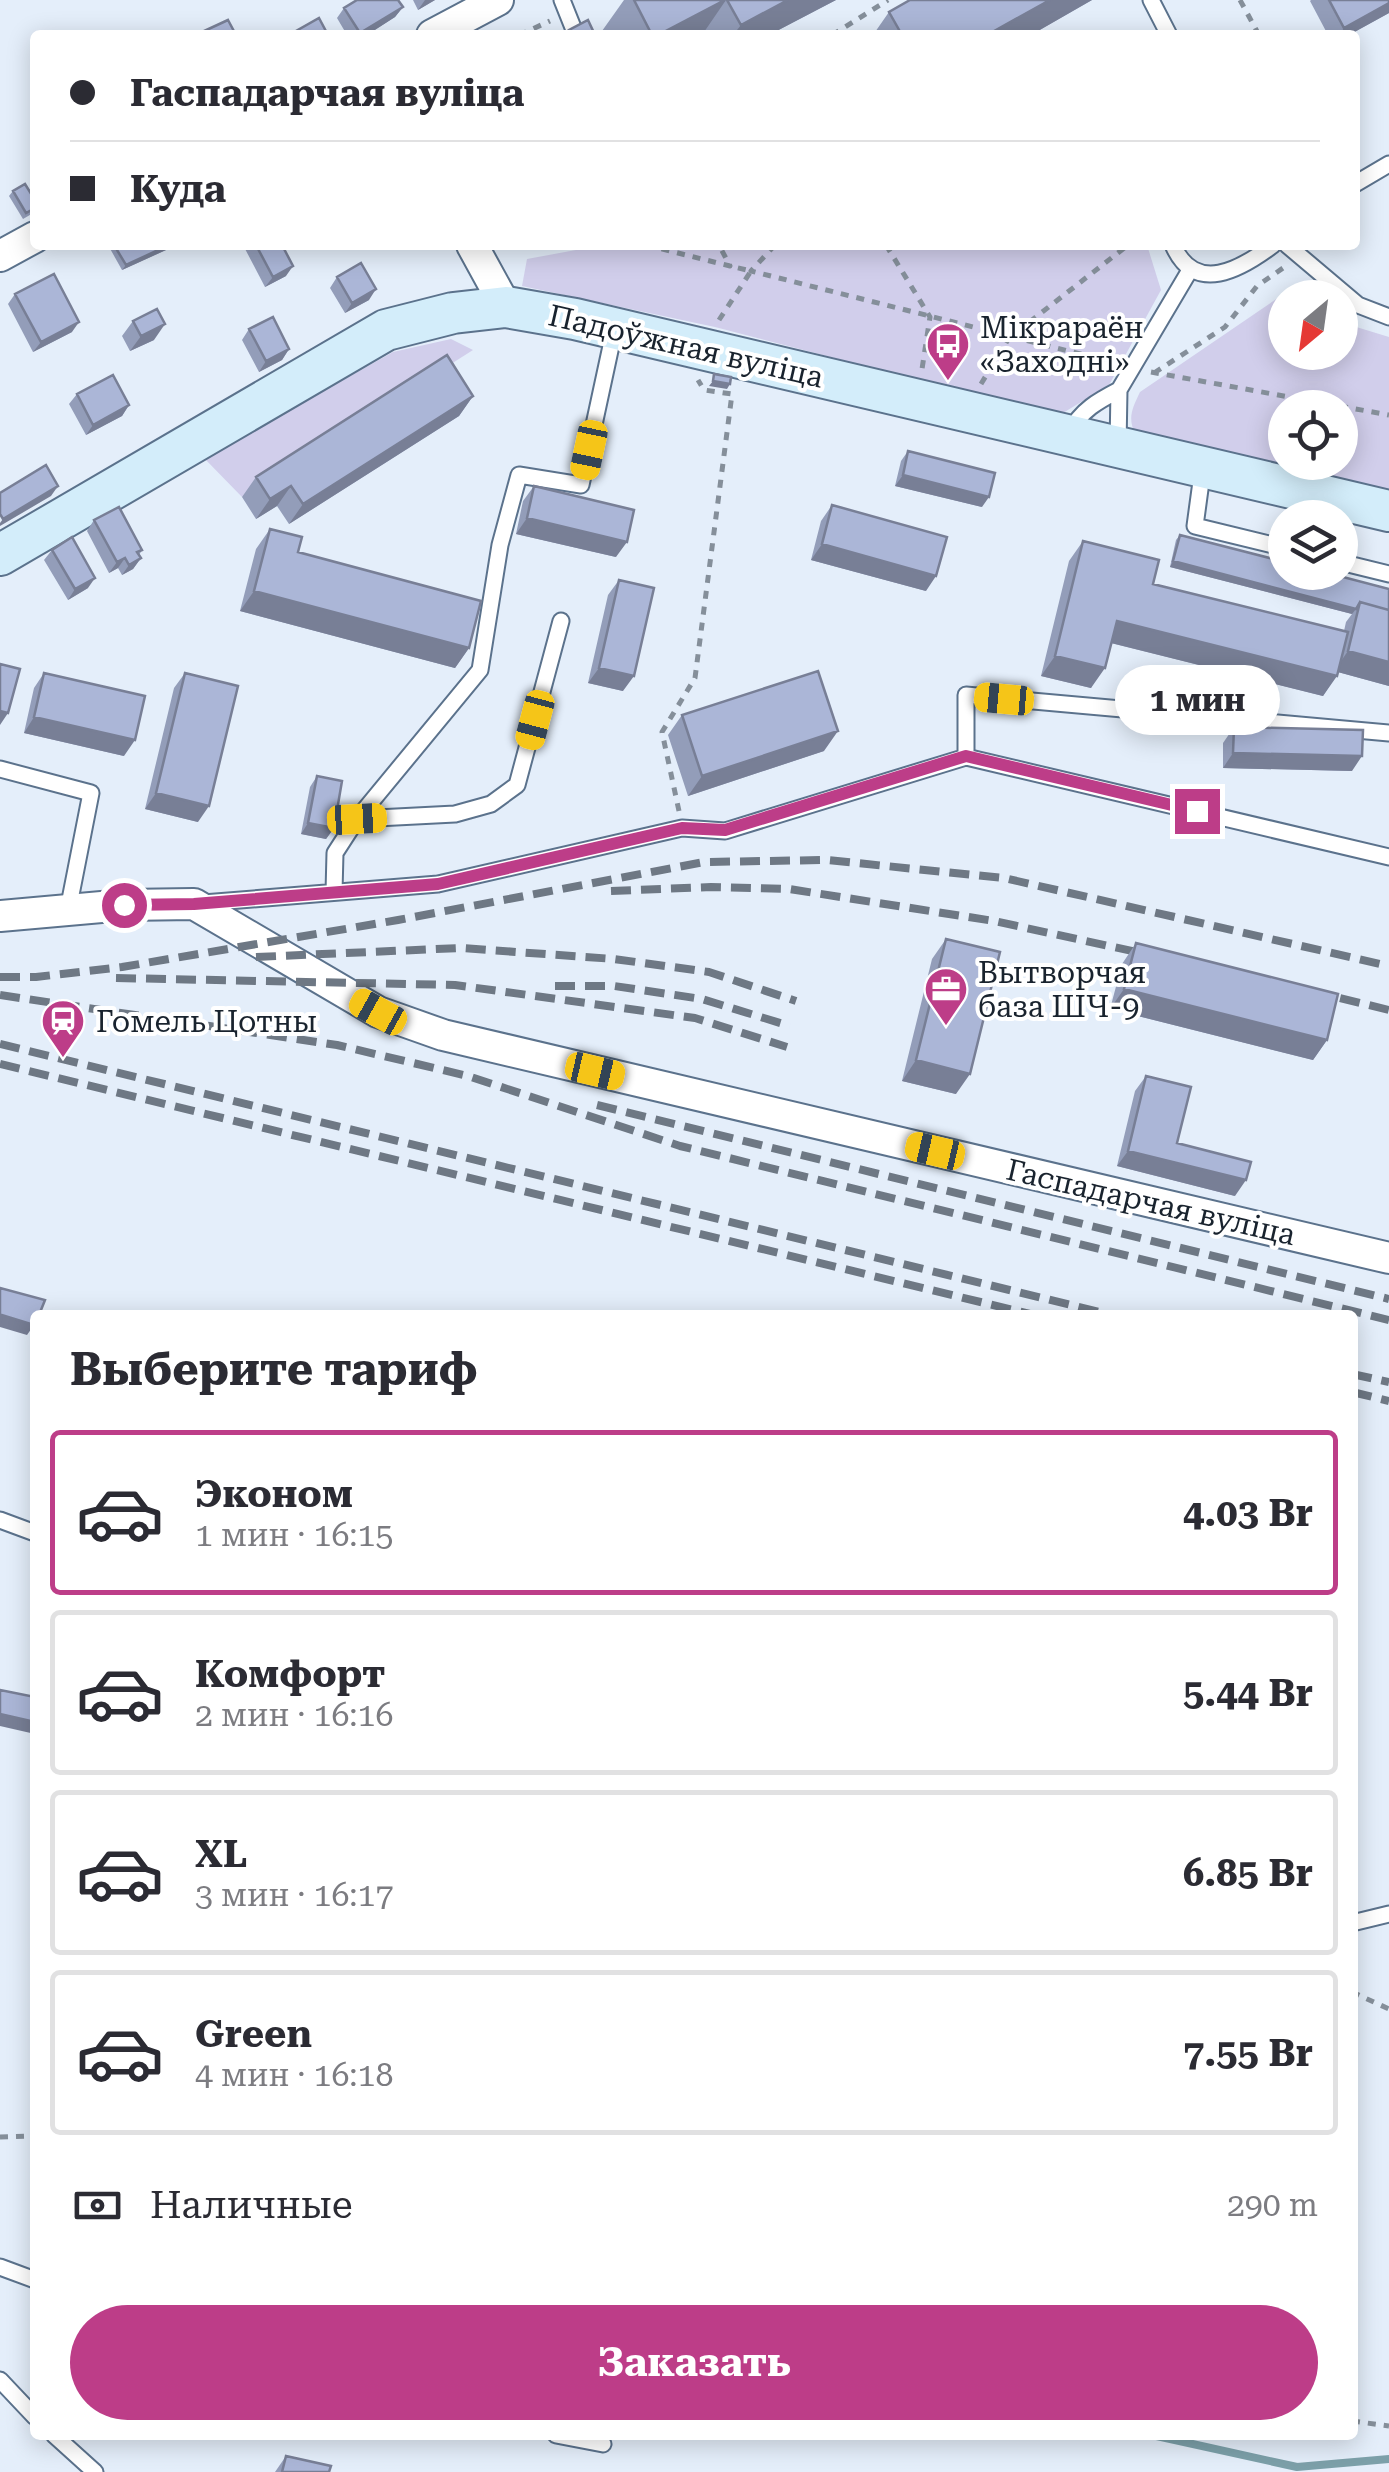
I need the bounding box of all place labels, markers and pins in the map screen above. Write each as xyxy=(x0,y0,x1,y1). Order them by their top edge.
place label: Мікрараён «Заходні» xyxy=(980,310,1143,379)
bus stop icon: Мікрараён «Заходні» xyxy=(925,321,971,382)
place label: Вытворчая база ШЧ-9 xyxy=(978,955,1146,1024)
office icon: Вытворчая база ШЧ-9 xyxy=(923,966,969,1027)
station icon: Гомель Цотны xyxy=(40,998,86,1059)
place label: Гомель Цотны xyxy=(96,1004,317,1039)

